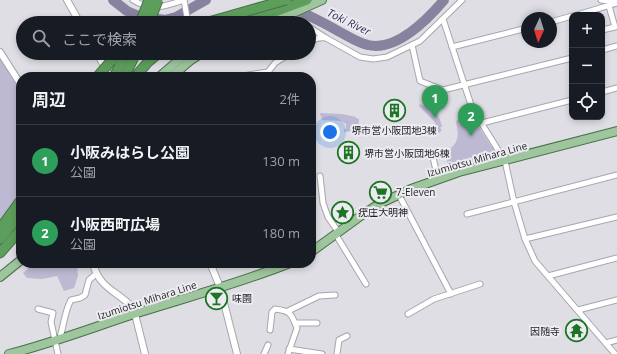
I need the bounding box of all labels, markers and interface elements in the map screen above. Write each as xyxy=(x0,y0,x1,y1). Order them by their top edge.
water label: Toki River xyxy=(325,5,374,39)
north arrow xyxy=(521,12,557,48)
map controls xyxy=(569,12,605,120)
button: + xyxy=(569,12,605,48)
search box xyxy=(16,16,316,60)
icon: search xyxy=(30,27,52,49)
text: ここで検索 xyxy=(62,29,137,49)
button: − xyxy=(569,48,605,84)
button: locate xyxy=(569,84,605,120)
pin: 1 xyxy=(422,85,448,118)
text: 周辺 xyxy=(32,88,66,111)
text: 2件 xyxy=(280,90,300,108)
building icon: 堺市営小阪団地3棟 xyxy=(381,97,407,123)
pin: 2 xyxy=(458,103,484,136)
your location xyxy=(320,122,340,142)
place label: 堺市営小阪団地3棟 xyxy=(351,123,437,137)
street label: Izumiotsu Mihara Line xyxy=(425,138,529,180)
building icon: 堺市営小阪団地6棟 xyxy=(336,140,362,166)
text: 小阪みはらし公園 xyxy=(70,142,190,162)
place label: 堺市営小阪団地6棟 xyxy=(364,146,450,160)
text: 1 xyxy=(41,152,49,170)
text: 130 m xyxy=(262,152,300,170)
text: 公園 xyxy=(70,163,96,181)
supermarket icon: 7-Eleven xyxy=(367,179,393,205)
place label: 7-Eleven xyxy=(396,185,435,199)
place icon: 疣庄大明神 xyxy=(329,199,355,225)
place label: 疣庄大明神 xyxy=(358,205,408,219)
text: 小阪西町広場 xyxy=(70,214,160,234)
text: 2 xyxy=(41,224,49,242)
text: 180 m xyxy=(262,224,300,242)
text: 公園 xyxy=(70,235,96,253)
street label: Izumiotsu Mihara Line xyxy=(96,277,199,323)
bar icon: 味園 xyxy=(203,285,229,311)
place label: 味園 xyxy=(232,291,252,305)
temple icon: 因随寺 xyxy=(563,318,589,344)
place label: 因随寺 xyxy=(530,324,560,338)

